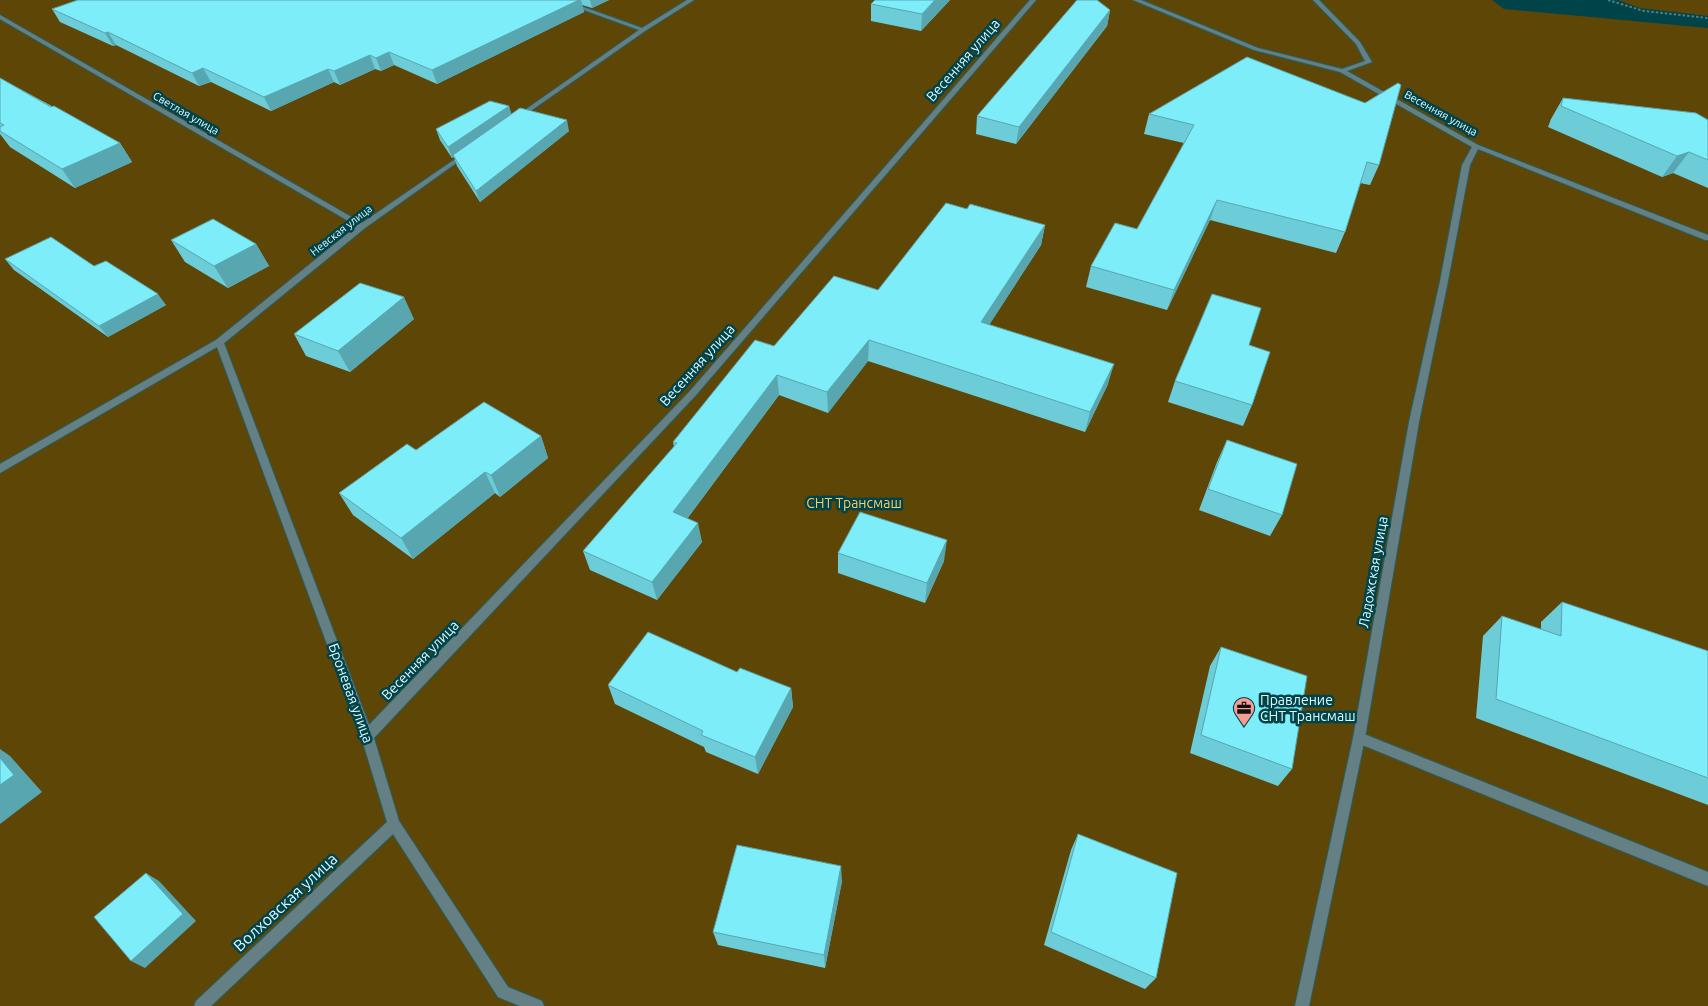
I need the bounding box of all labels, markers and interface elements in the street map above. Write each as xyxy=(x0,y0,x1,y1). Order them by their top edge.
street label: Весенняя улица xyxy=(923,16,1003,104)
street label: Весенняя улица xyxy=(1402,88,1480,138)
street label: Светлая улица xyxy=(151,89,221,137)
street label: Невская улица xyxy=(308,202,374,258)
street label: Весенняя улица xyxy=(656,321,738,409)
park label: СНТ Трансмаш xyxy=(806,495,902,511)
street label: Ладожская улица xyxy=(1355,515,1391,629)
street label: Весенняя улица xyxy=(378,617,462,703)
street label: Броневая улица xyxy=(326,641,376,745)
place label: Правление СНТ Трансмаш xyxy=(1260,692,1356,724)
office icon: Правление СНТ Трансмаш xyxy=(1232,696,1256,727)
street label: Волховская улица xyxy=(230,849,340,955)

